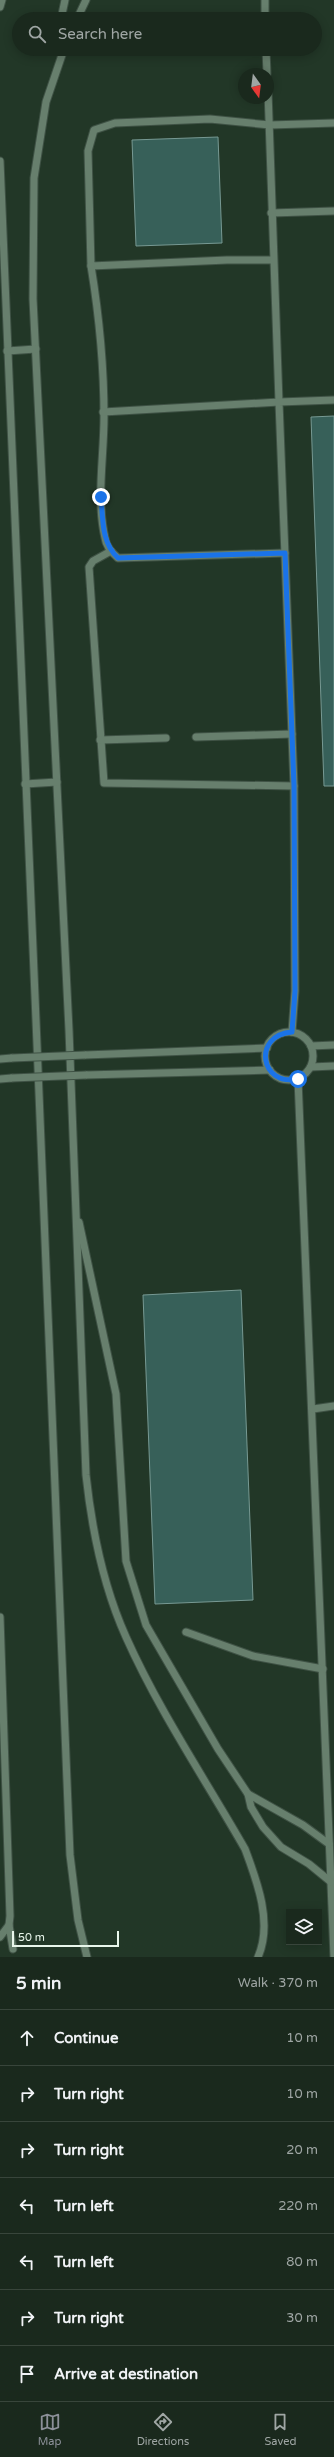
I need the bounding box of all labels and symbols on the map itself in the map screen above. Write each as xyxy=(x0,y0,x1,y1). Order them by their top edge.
north arrow xyxy=(238,68,274,104)
route end xyxy=(92,488,110,506)
route start xyxy=(289,1070,307,1088)
scale bar xyxy=(12,1929,119,1948)

